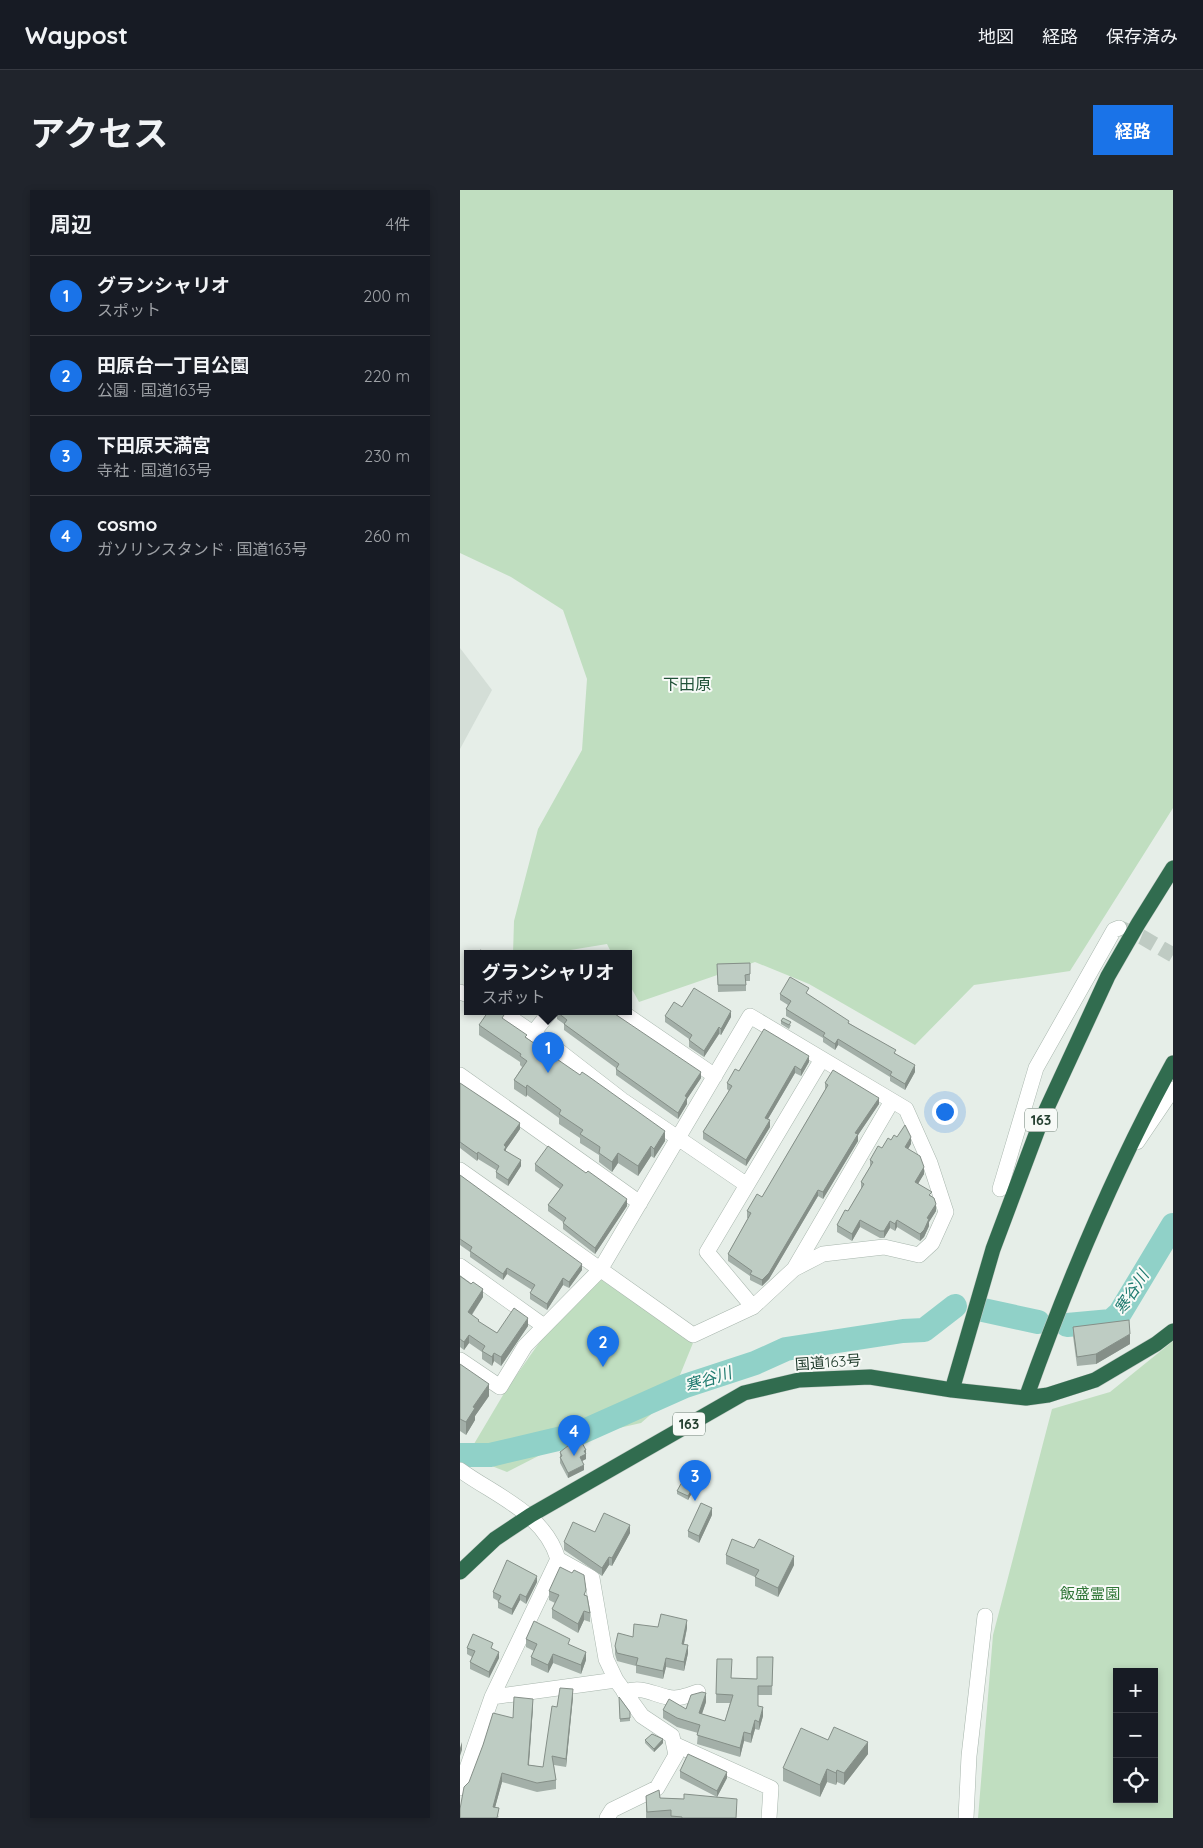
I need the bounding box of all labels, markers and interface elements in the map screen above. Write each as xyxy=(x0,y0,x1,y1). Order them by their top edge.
text: Waypost xyxy=(25,20,128,50)
text: 地図 xyxy=(978,25,1014,48)
text: 経路 xyxy=(1042,25,1078,48)
text: 保存済み xyxy=(1106,25,1178,48)
button: 経路 xyxy=(1093,105,1173,155)
text: アクセス xyxy=(30,111,168,155)
text: 周辺 xyxy=(50,211,92,237)
text: 4件 xyxy=(386,214,410,234)
text: グランシャリオ xyxy=(97,273,230,297)
text: 1 xyxy=(63,286,69,306)
text: 200 m xyxy=(363,286,410,306)
text: スポット xyxy=(97,300,161,320)
text: 田原台一丁目公園 xyxy=(97,353,249,377)
text: 2 xyxy=(61,366,71,386)
text: 220 m xyxy=(364,366,410,386)
text: 公園 · 国道163号 xyxy=(97,380,212,400)
text: 下田原天満宮 xyxy=(97,433,211,457)
text: 3 xyxy=(62,446,70,466)
text: 230 m xyxy=(364,446,410,466)
text: 寺社 · 国道163号 xyxy=(97,460,212,480)
text: cosmo xyxy=(97,512,157,536)
text: 4 xyxy=(61,526,71,546)
text: 260 m xyxy=(364,526,410,546)
text: ガソリンスタンド · 国道163号 xyxy=(97,539,307,559)
district label: 下田原 xyxy=(663,674,711,694)
popup xyxy=(464,950,632,1015)
text: グランシャリオ xyxy=(481,960,615,984)
text: スポット xyxy=(481,987,546,1007)
pin: 1 xyxy=(532,1032,564,1073)
your location xyxy=(932,1099,958,1125)
road number: 163 xyxy=(1025,1108,1057,1132)
water label: 寒谷川 xyxy=(1110,1265,1154,1318)
pin: 2 xyxy=(587,1326,619,1367)
street label: 国道163号 xyxy=(794,1350,862,1374)
water label: 寒谷川 xyxy=(682,1361,736,1396)
road number: 163 xyxy=(673,1412,705,1436)
pin: 4 xyxy=(558,1415,590,1456)
pin: 3 xyxy=(679,1460,711,1501)
park label: 飯盛霊園 xyxy=(1060,1584,1120,1603)
map controls xyxy=(1113,1668,1158,1803)
button: + xyxy=(1113,1668,1158,1713)
button: − xyxy=(1113,1713,1158,1758)
button: locate xyxy=(1113,1758,1158,1803)

